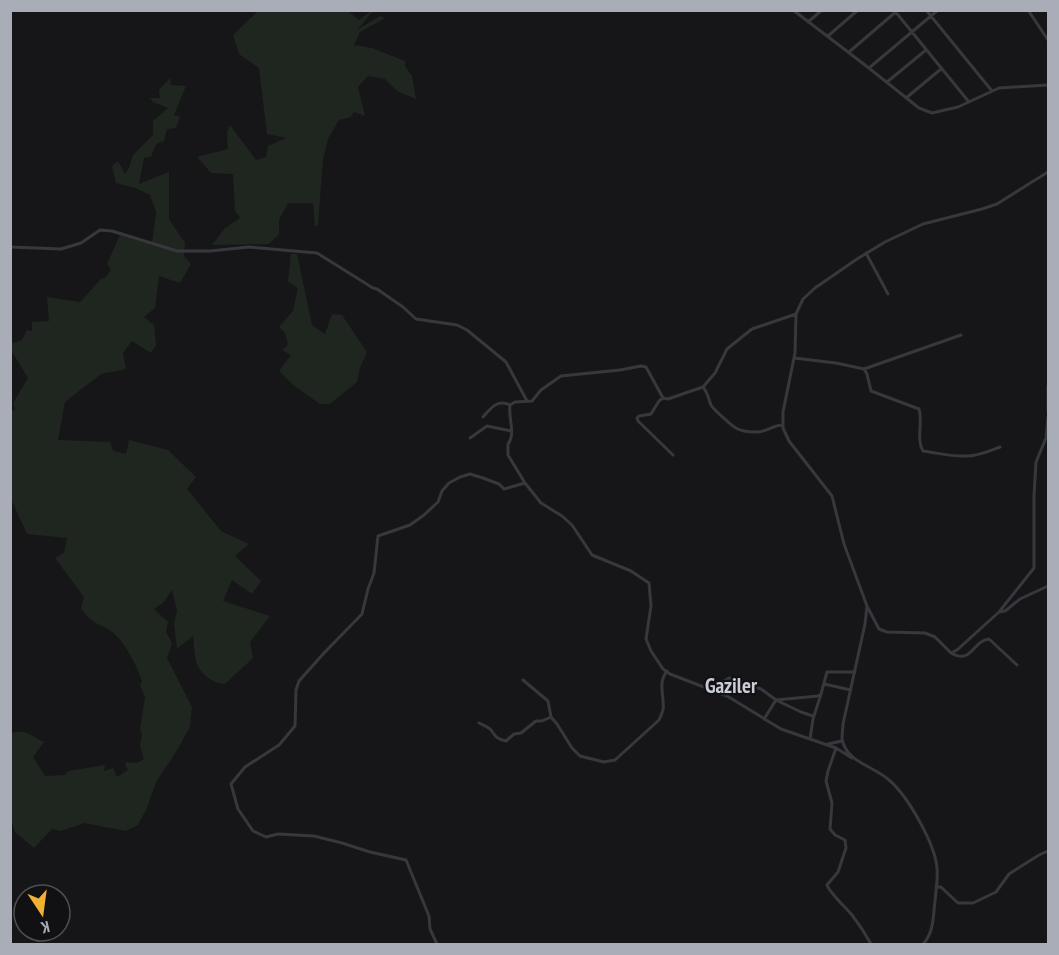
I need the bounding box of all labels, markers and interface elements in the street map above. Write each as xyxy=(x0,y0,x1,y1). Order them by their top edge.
district label: Gaziler xyxy=(705,672,758,699)
north arrow xyxy=(12,883,72,943)
text: K xyxy=(38,917,52,938)

